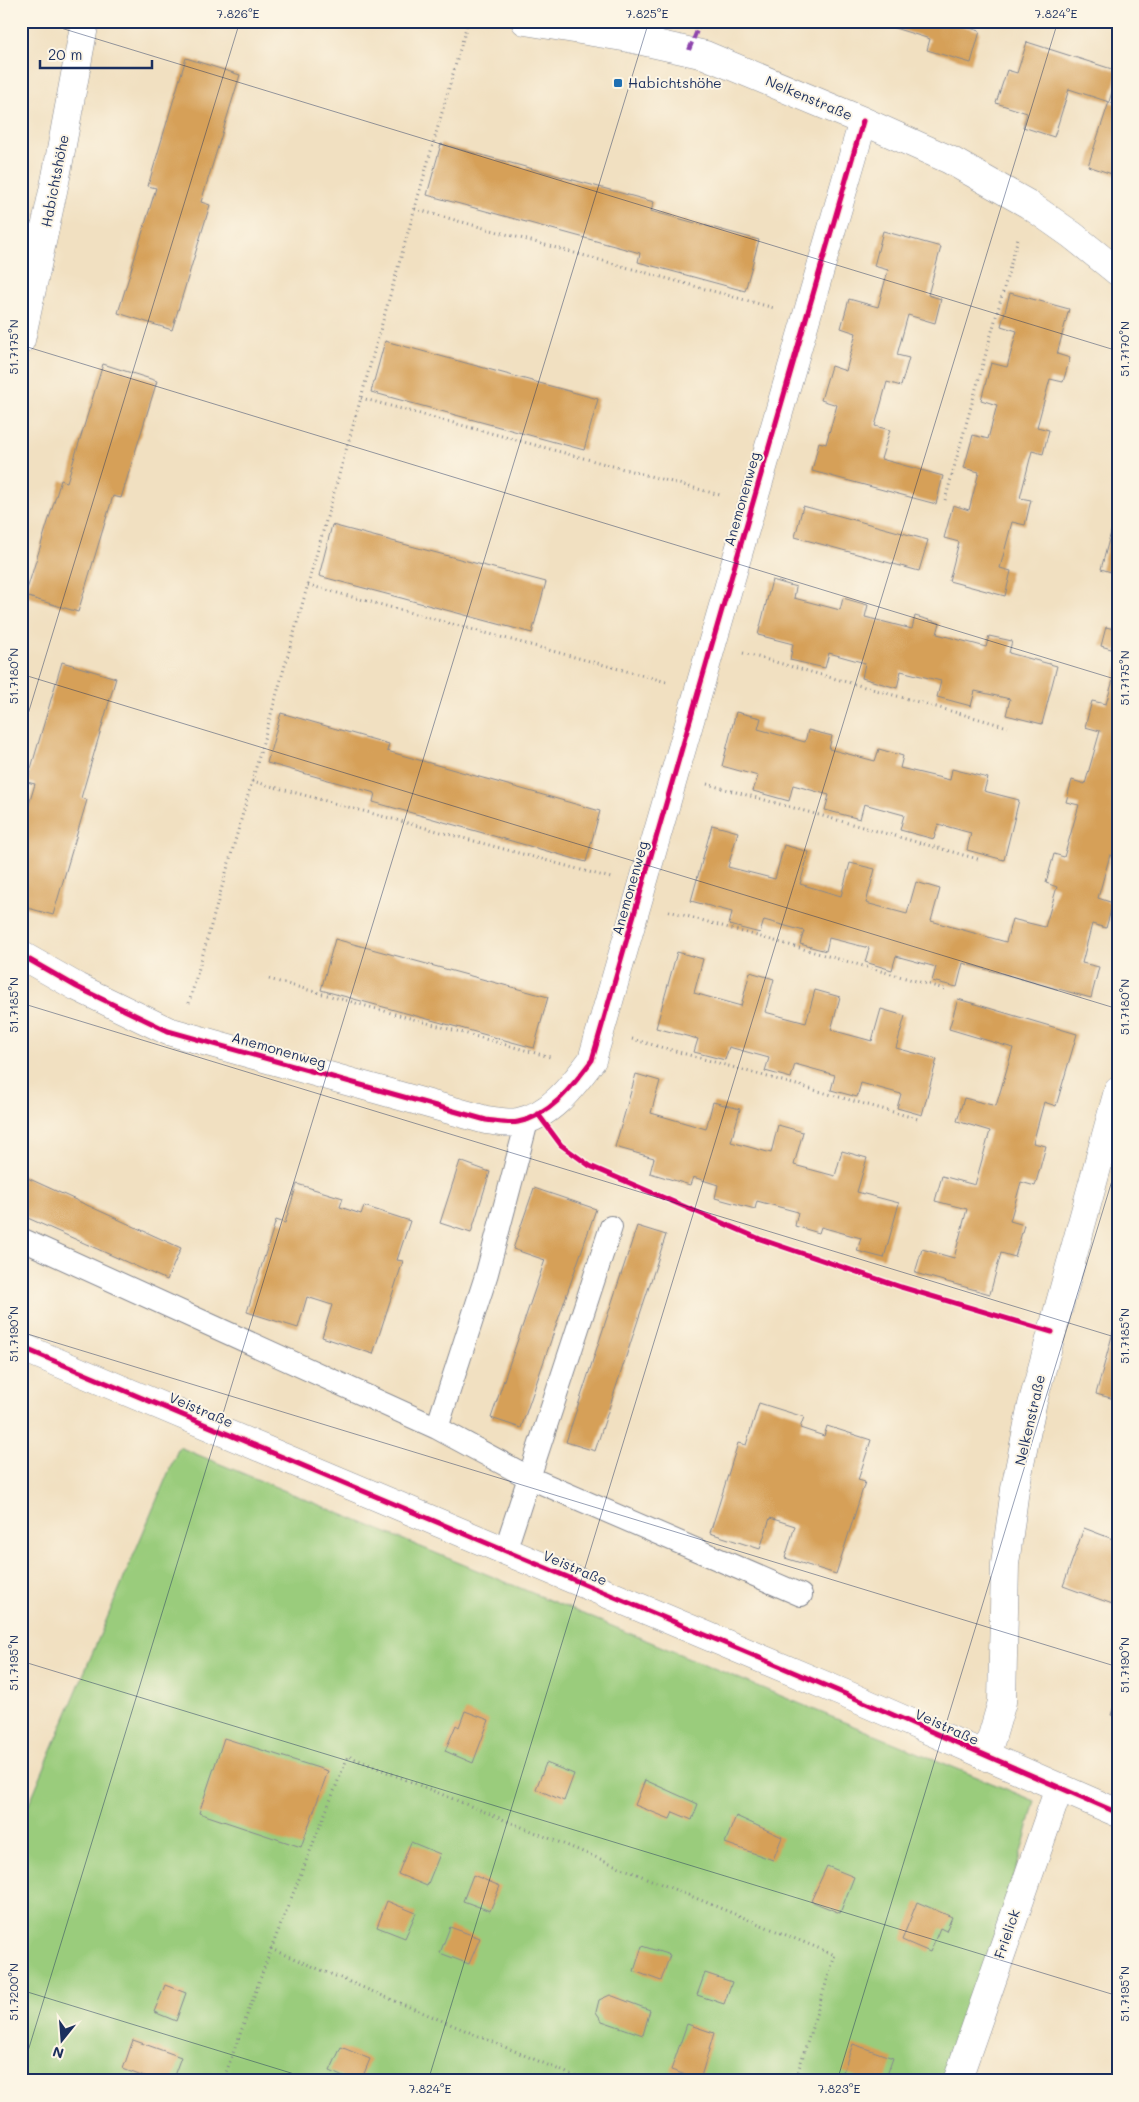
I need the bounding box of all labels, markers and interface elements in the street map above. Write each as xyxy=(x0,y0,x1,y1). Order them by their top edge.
text: 7.826°E xyxy=(217,5,260,21)
text: 7.825°E xyxy=(626,5,668,21)
text: 7.824°E xyxy=(1035,5,1077,21)
scale bar xyxy=(40,38,152,70)
text: 20 m xyxy=(48,44,82,64)
street label: Nelkenstraße xyxy=(763,71,856,124)
place label: Habichtshöhe xyxy=(628,73,722,92)
marker: Habichtshöhe xyxy=(612,77,624,89)
street label: Habichtshöhe xyxy=(36,133,73,229)
text: 51.7175°N xyxy=(5,319,21,375)
text: 51.7170°N xyxy=(1116,321,1132,377)
street label: Anemonenweg xyxy=(719,449,764,548)
text: 51.7180°N xyxy=(5,648,21,704)
text: 51.7175°N xyxy=(1116,650,1132,706)
street label: Anemonenweg xyxy=(607,838,652,937)
text: 51.7185°N xyxy=(5,977,21,1033)
text: 51.7180°N xyxy=(1116,979,1132,1035)
street label: Anemonenweg xyxy=(230,1027,329,1072)
text: 51.7190°N xyxy=(5,1306,21,1362)
text: 51.7185°N xyxy=(1116,1308,1132,1364)
street label: Nelkenstraße xyxy=(1010,1373,1049,1467)
street label: Veistraße xyxy=(166,1387,236,1432)
street label: Veistraße xyxy=(540,1545,610,1590)
text: 51.7195°N xyxy=(5,1635,21,1691)
text: 51.7190°N xyxy=(1116,1637,1132,1693)
street label: Veistraße xyxy=(912,1704,982,1749)
street label: Frielick xyxy=(989,1907,1024,1961)
text: 51.7200°N xyxy=(5,1963,21,2021)
text: 51.7195°N xyxy=(1116,1966,1132,2022)
north arrow xyxy=(38,2014,88,2064)
text: N xyxy=(50,2042,66,2064)
text: 7.824°E xyxy=(409,2080,451,2096)
text: 7.823°E xyxy=(818,2080,860,2096)

